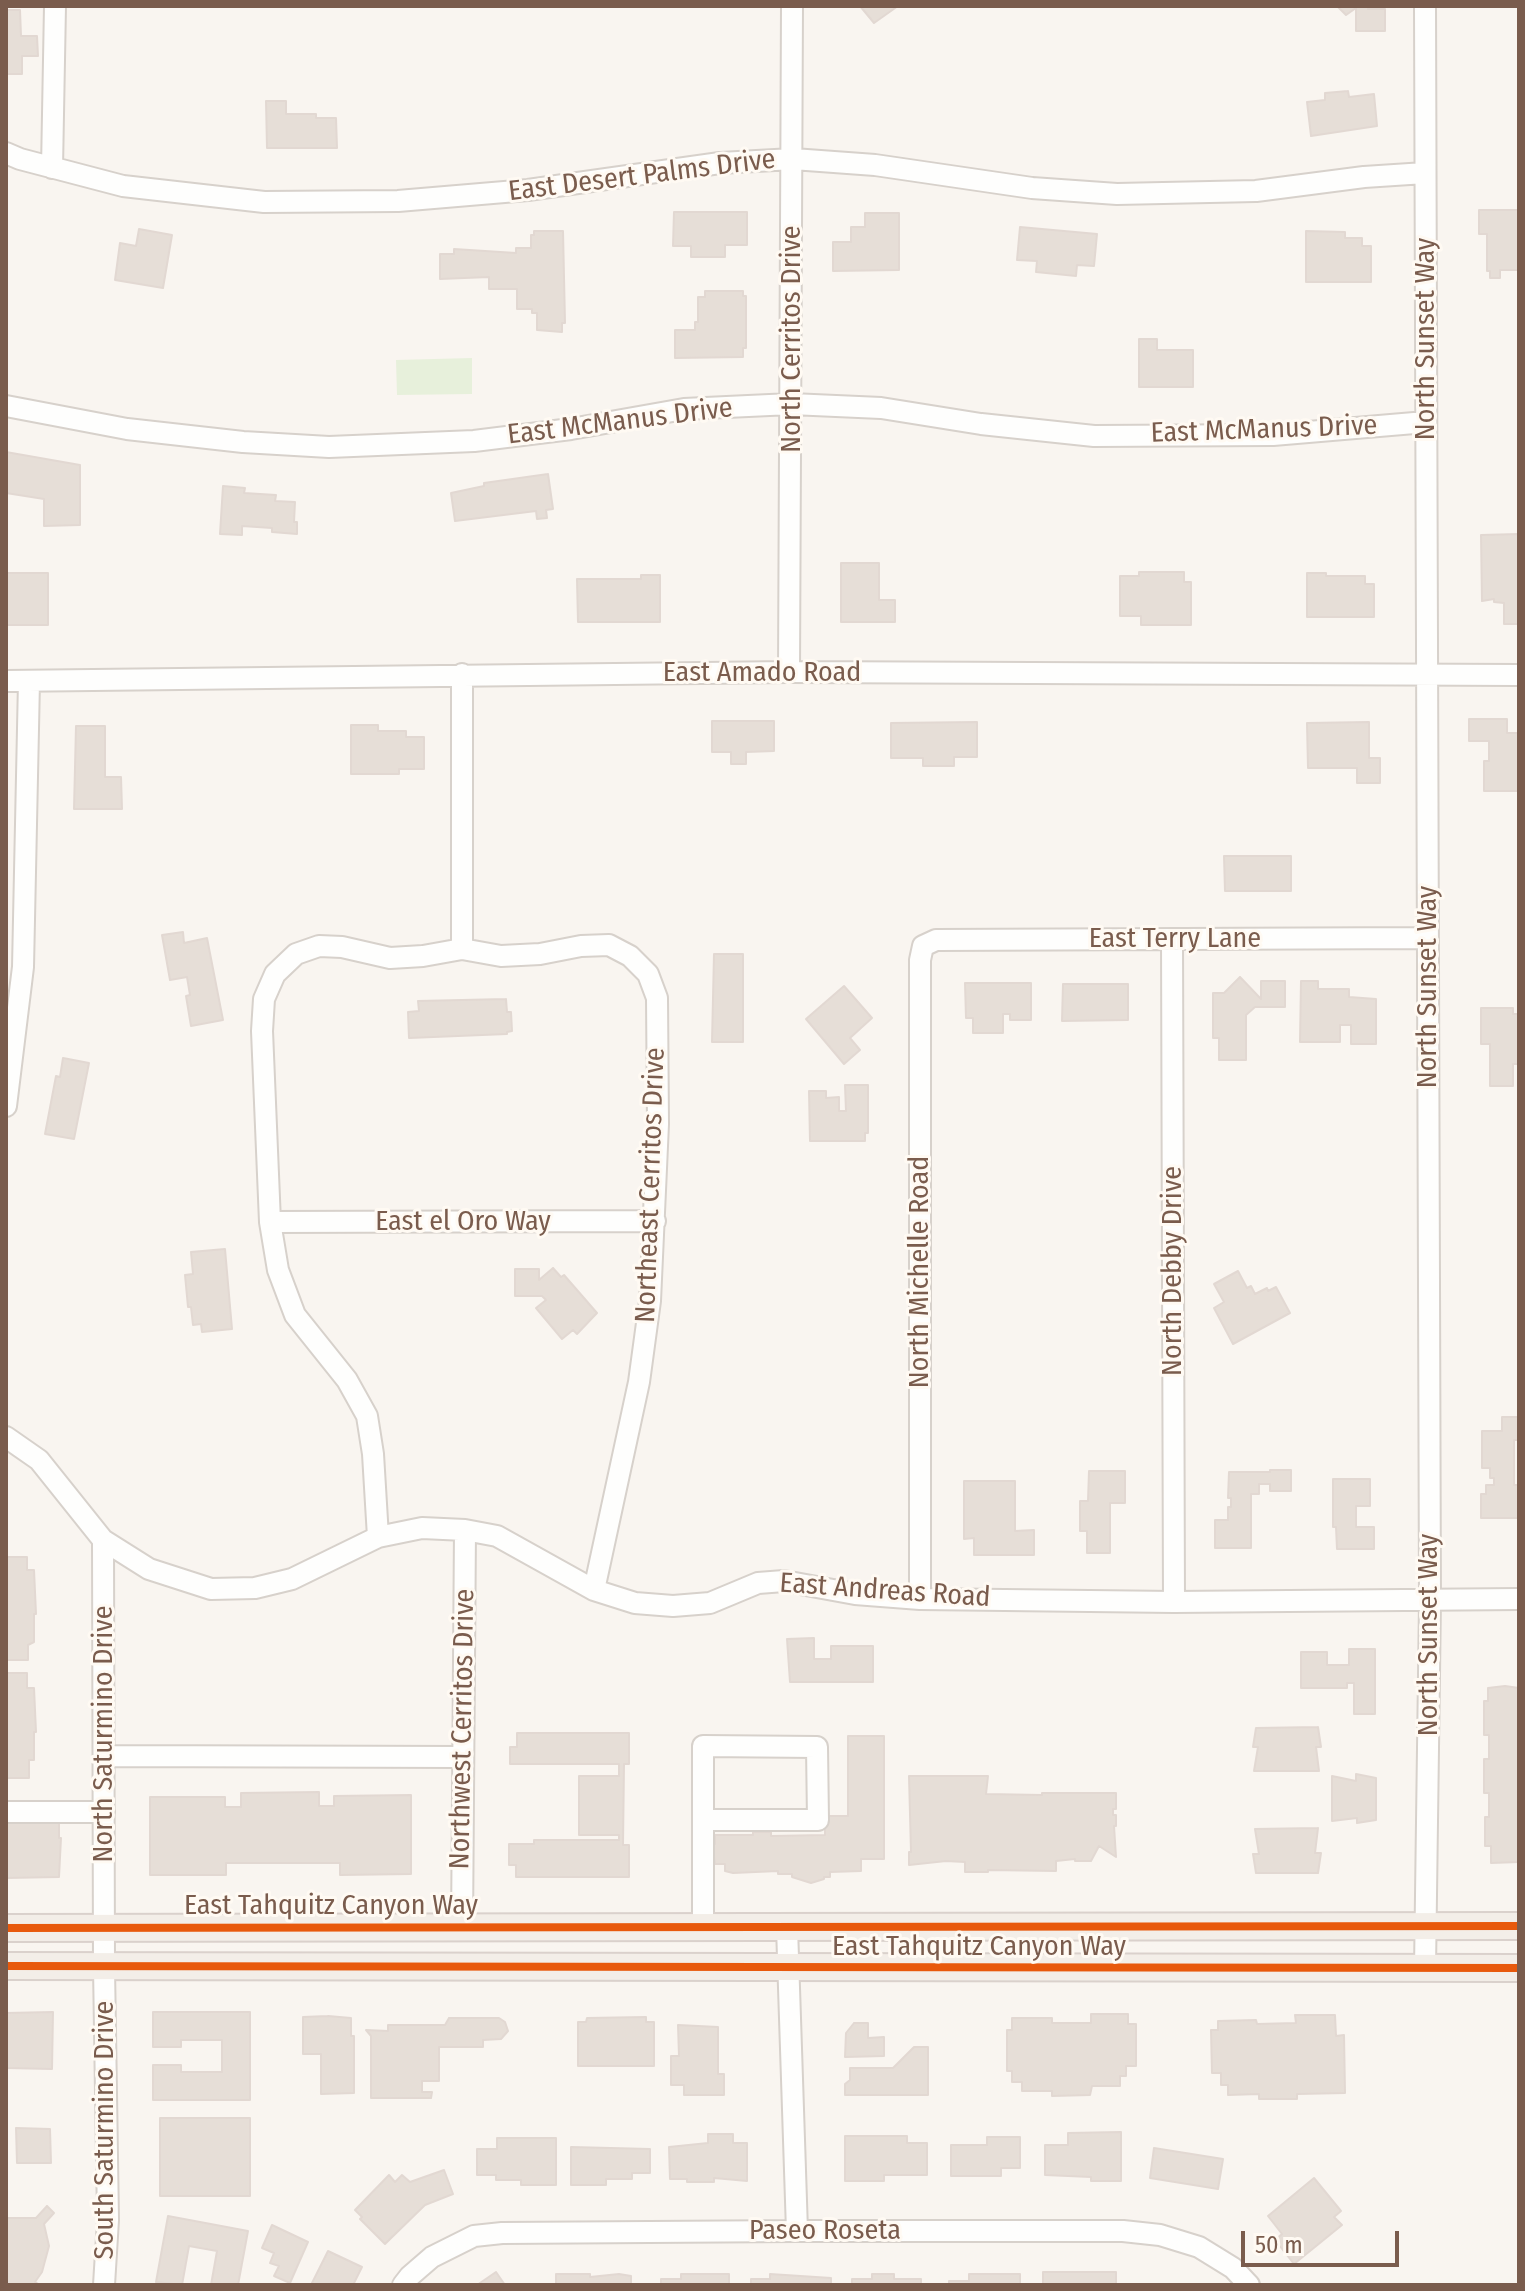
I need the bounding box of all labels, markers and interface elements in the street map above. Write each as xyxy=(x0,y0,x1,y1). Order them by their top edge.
street label: East Desert Palms Drive xyxy=(507,143,777,209)
street label: North Cerritos Drive xyxy=(775,225,809,453)
street label: North Sunset Way xyxy=(1409,238,1443,440)
street label: East McManus Drive xyxy=(505,392,735,452)
street label: East McManus Drive xyxy=(1150,409,1378,451)
street label: East Amado Road xyxy=(663,656,861,690)
street label: North Sunset Way xyxy=(1411,886,1445,1088)
street label: East Terry Lane xyxy=(1089,922,1261,956)
street label: Northeast Cerritos Drive xyxy=(629,1047,673,1323)
street label: North Michelle Road xyxy=(903,1156,937,1388)
street label: North Debby Drive xyxy=(1156,1166,1190,1376)
street label: East el Oro Way xyxy=(375,1205,551,1239)
street label: North Sunset Way xyxy=(1412,1534,1446,1736)
street label: East Andreas Road xyxy=(778,1567,992,1615)
street label: Northwest Cerritos Drive xyxy=(444,1588,482,1870)
street label: North Saturmino Drive xyxy=(87,1605,121,1863)
street label: East Tahquitz Canyon Way xyxy=(184,1889,478,1923)
street label: East Tahquitz Canyon Way xyxy=(832,1930,1126,1964)
street label: South Saturmino Drive xyxy=(88,2001,122,2259)
street label: Paseo Roseta xyxy=(749,2214,901,2248)
scale bar xyxy=(1245,2215,1403,2265)
text: 50 m xyxy=(1255,2231,1303,2259)

